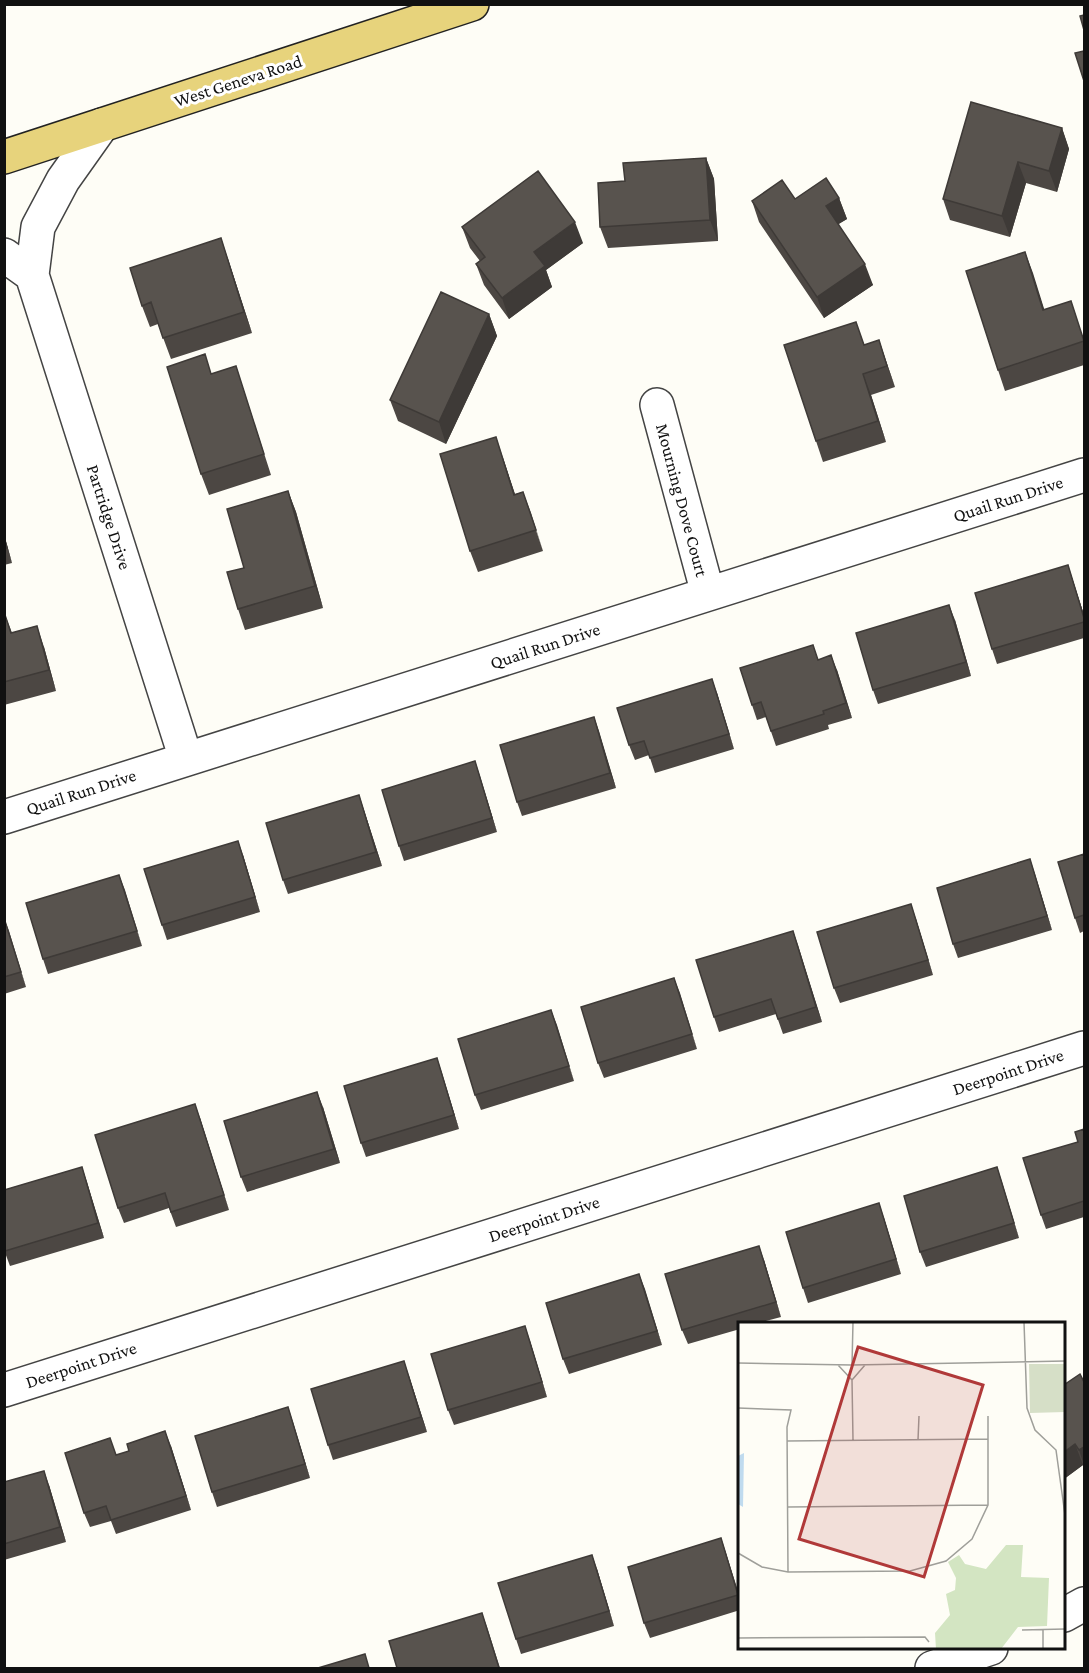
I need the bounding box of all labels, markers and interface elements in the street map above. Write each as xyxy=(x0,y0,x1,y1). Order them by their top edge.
street label: West Geneva Road xyxy=(172,51,305,111)
street label: Mourning Dove Court xyxy=(652,421,712,580)
street label: Partridge Drive xyxy=(83,462,135,572)
street label: Quail Run Drive xyxy=(951,472,1065,526)
street label: Quail Run Drive xyxy=(488,619,602,673)
street label: Quail Run Drive xyxy=(24,765,138,819)
street label: Deerpoint Drive xyxy=(950,1045,1066,1099)
street label: Deerpoint Drive xyxy=(486,1192,602,1246)
inset map xyxy=(738,1322,1065,1649)
street label: Deerpoint Drive xyxy=(23,1338,139,1392)

